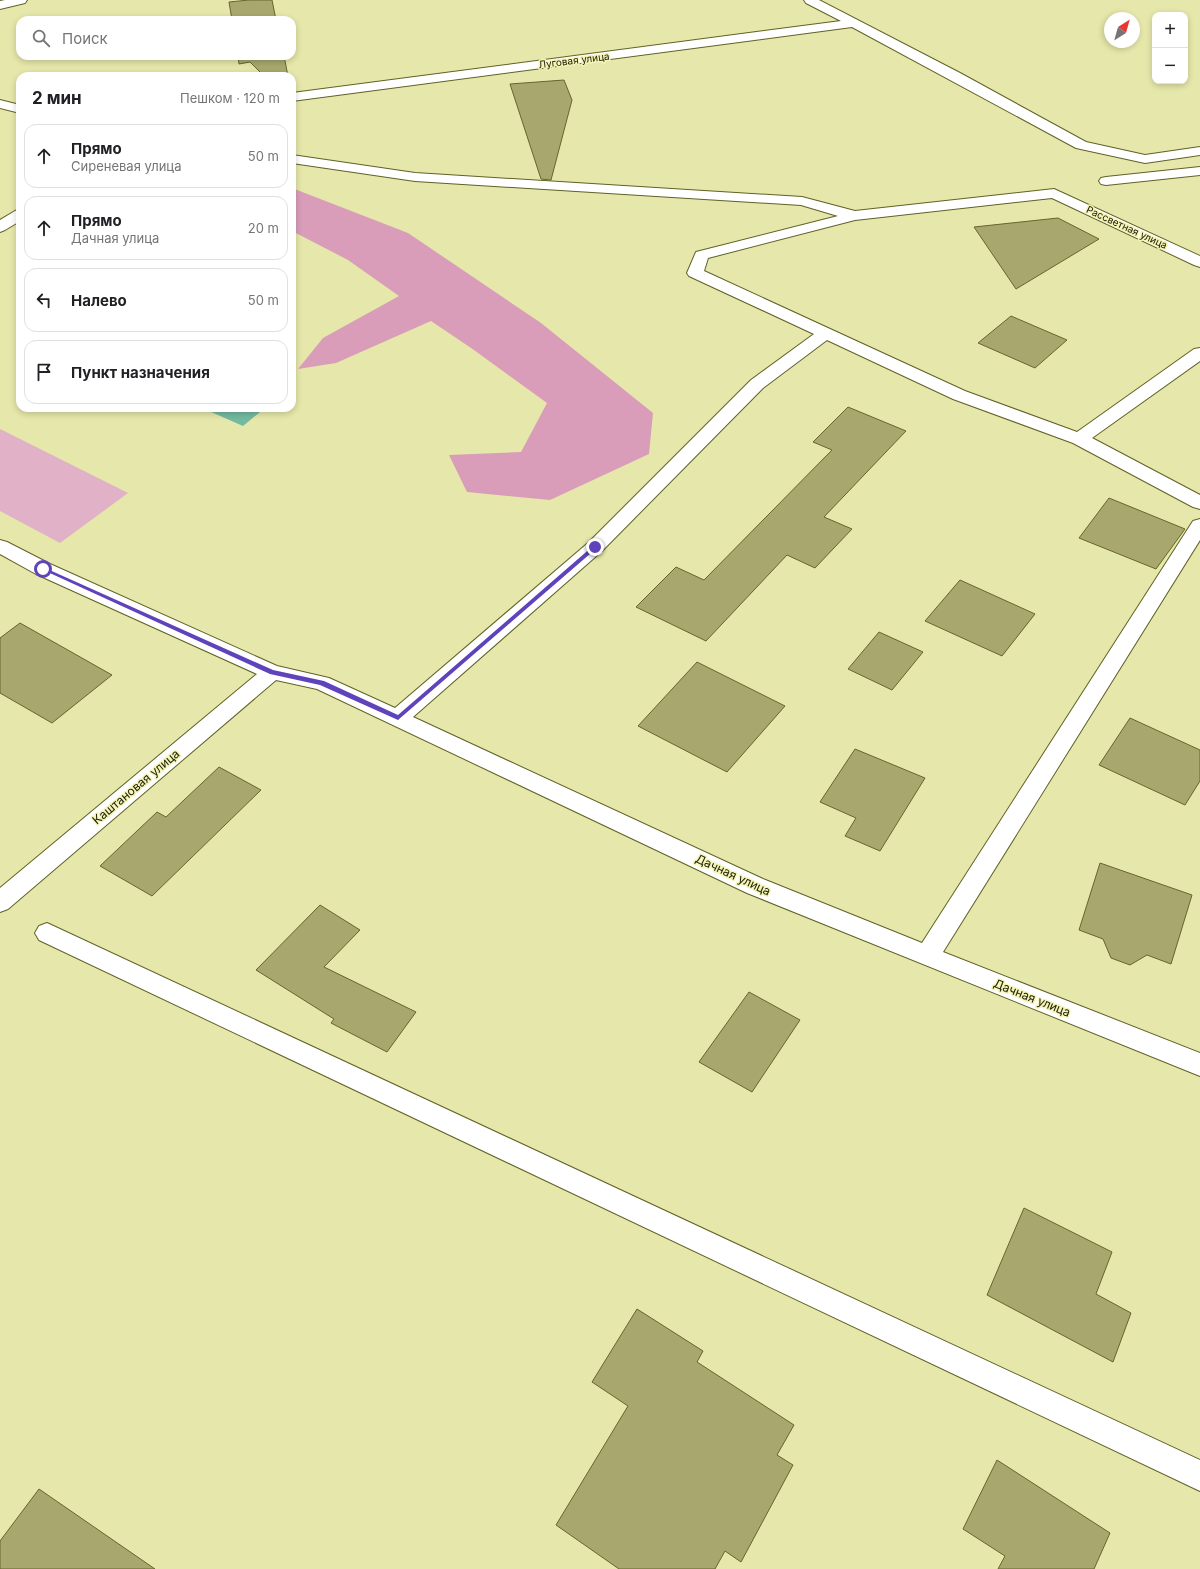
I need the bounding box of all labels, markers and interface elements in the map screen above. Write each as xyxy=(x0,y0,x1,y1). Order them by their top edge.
north arrow xyxy=(1104,12,1140,48)
map controls xyxy=(1152,12,1188,84)
button: + xyxy=(1152,12,1188,48)
search box xyxy=(16,16,296,60)
icon: search xyxy=(30,27,52,49)
text: Поиск xyxy=(62,29,108,48)
button: − xyxy=(1152,48,1188,84)
street label: Луговая улица xyxy=(538,50,610,70)
text: 2 мин xyxy=(32,88,82,108)
text: Пешком · 120 m xyxy=(180,90,280,106)
text: Прямо xyxy=(71,139,122,158)
icon: ahead xyxy=(33,145,55,167)
text: 50 m xyxy=(248,148,279,164)
text: Сиреневая улица xyxy=(71,158,181,174)
street label: Рассветная улица xyxy=(1085,203,1169,251)
text: Прямо xyxy=(71,211,122,230)
icon: ahead xyxy=(33,217,55,239)
text: 20 m xyxy=(248,220,279,236)
text: Дачная улица xyxy=(71,230,159,246)
icon: left xyxy=(33,289,55,311)
text: Налево xyxy=(71,291,127,310)
text: 50 m xyxy=(248,292,279,308)
icon: arrive xyxy=(33,361,55,383)
text: Пункт назначения xyxy=(71,363,210,382)
route end xyxy=(586,538,604,556)
route start xyxy=(34,560,52,578)
street label: Каштановая улица xyxy=(89,746,182,827)
street label: Дачная улица xyxy=(693,851,773,899)
street label: Дачная улица xyxy=(992,975,1073,1020)

